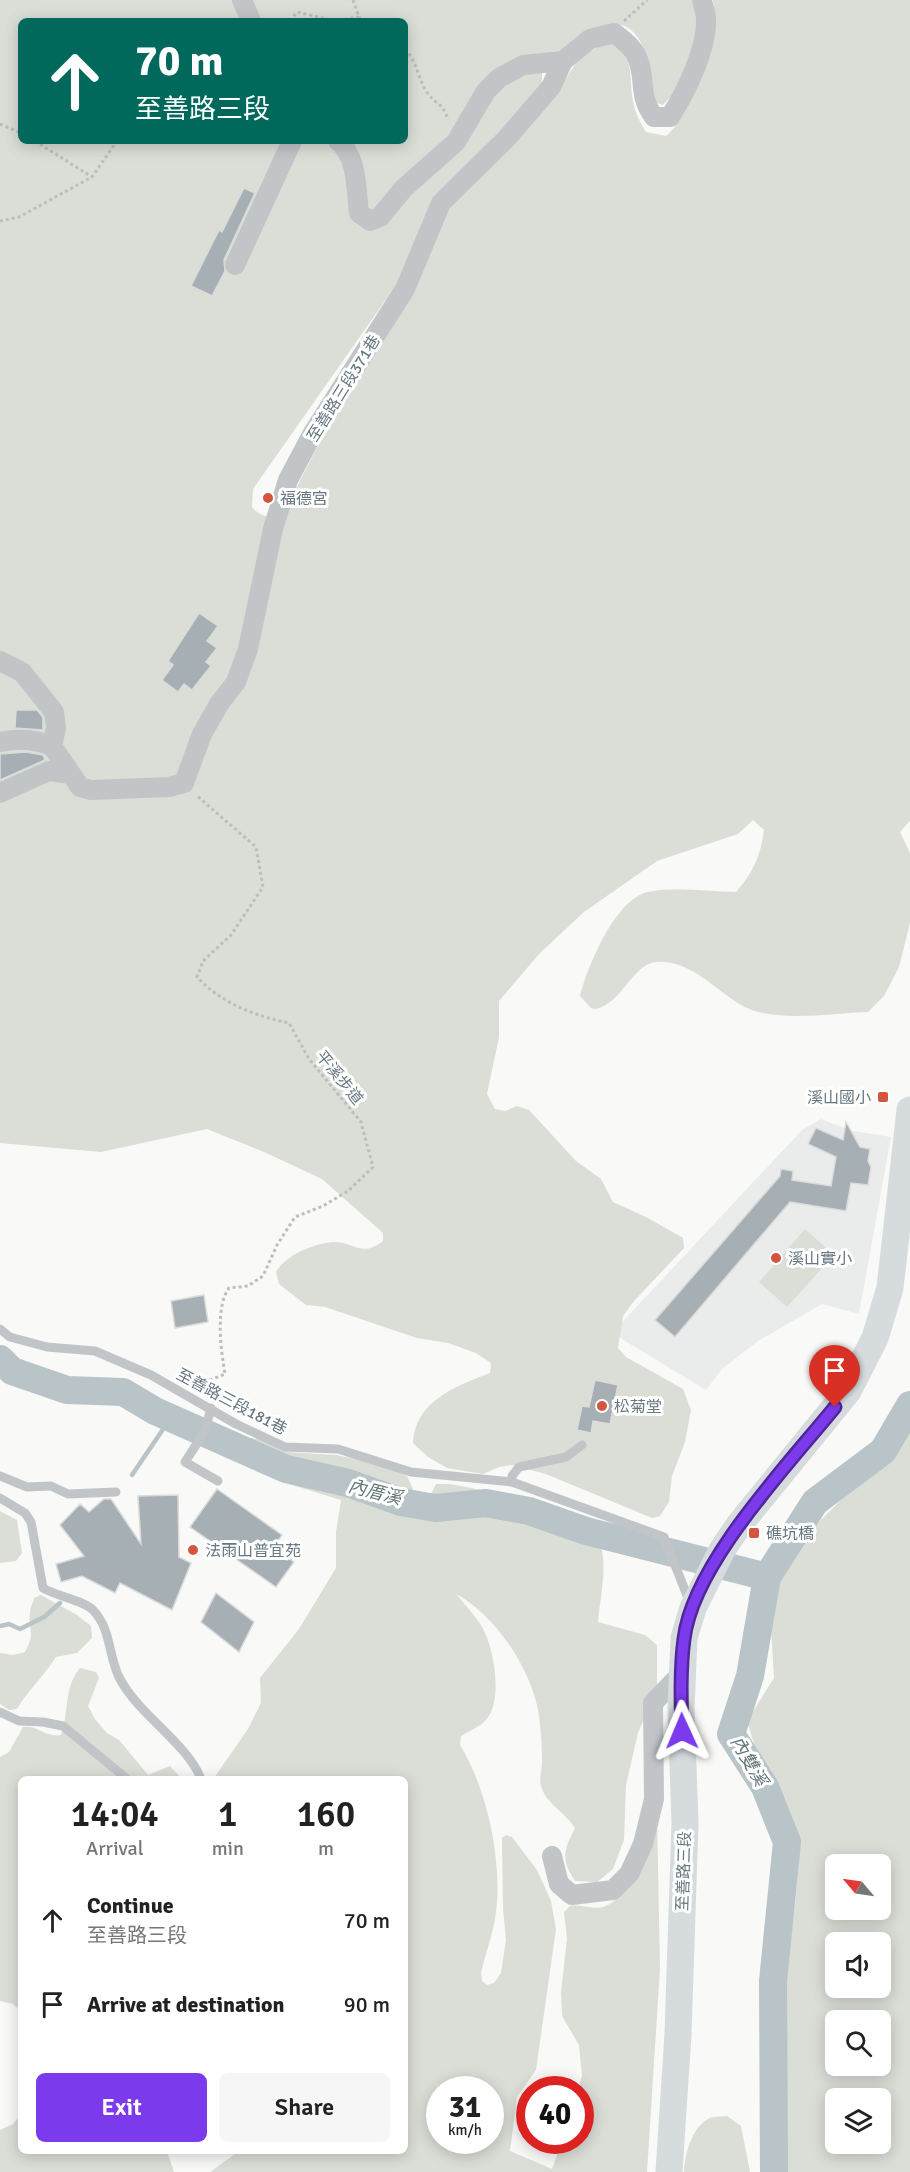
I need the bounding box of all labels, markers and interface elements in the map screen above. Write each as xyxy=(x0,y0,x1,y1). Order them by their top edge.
text: 70 m xyxy=(135,36,224,87)
icon: ahead xyxy=(36,42,114,120)
text: 至善路三段 xyxy=(135,93,270,126)
street label: 至善路三段371巷 xyxy=(303,332,385,446)
place label: 福德宮 xyxy=(280,489,328,509)
marker: 福德宮 xyxy=(261,491,275,505)
street label: 平溪步道 xyxy=(311,1046,367,1109)
place label: 溪山國小 xyxy=(807,1088,871,1108)
marker: 溪山國小 xyxy=(876,1090,890,1104)
place label: 溪山實小 xyxy=(788,1249,852,1269)
marker: 溪山實小 xyxy=(769,1251,783,1265)
pin xyxy=(809,1345,860,1407)
icon: arrive xyxy=(818,1354,851,1387)
street label: 至善路三段181巷 xyxy=(173,1364,290,1439)
place label: 松菊堂 xyxy=(614,1397,662,1417)
marker: 松菊堂 xyxy=(595,1399,609,1413)
water label: 內厝溪 xyxy=(346,1475,407,1510)
place label: 礁坑橋 xyxy=(766,1524,814,1544)
marker: 礁坑橋 xyxy=(747,1526,761,1540)
place label: 法雨山普宜苑 xyxy=(205,1541,301,1561)
marker: 法雨山普宜苑 xyxy=(186,1543,200,1557)
position arrow xyxy=(650,1699,714,1763)
water label: 內雙溪 xyxy=(726,1732,774,1792)
text: 14:04 xyxy=(71,1792,159,1837)
text: 1 xyxy=(218,1792,238,1837)
text: 160 xyxy=(297,1792,355,1837)
street label: 至善路三段 xyxy=(673,1831,695,1911)
text: Arrival xyxy=(86,1836,144,1861)
text: min xyxy=(212,1836,244,1861)
text: m xyxy=(318,1836,334,1861)
north arrow xyxy=(825,1854,891,1920)
map controls xyxy=(825,1854,891,2154)
text: Continue xyxy=(87,1892,174,1919)
icon: ahead xyxy=(36,1904,69,1937)
text: 70 m xyxy=(344,1907,390,1934)
text: 至善路三段 xyxy=(87,1923,187,1948)
button: sound xyxy=(825,1932,891,1998)
icon: arrive xyxy=(36,1988,69,2021)
text: Arrive at destination xyxy=(87,1991,284,2018)
text: 90 m xyxy=(344,1991,390,2018)
button: search xyxy=(825,2010,891,2076)
button: Exit xyxy=(36,2073,207,2142)
button: Share xyxy=(219,2073,390,2142)
speed limit sign: 40 xyxy=(516,2076,594,2154)
button: layers xyxy=(825,2088,891,2154)
text: 31 xyxy=(449,2089,481,2126)
text: km/h xyxy=(448,2121,482,2139)

